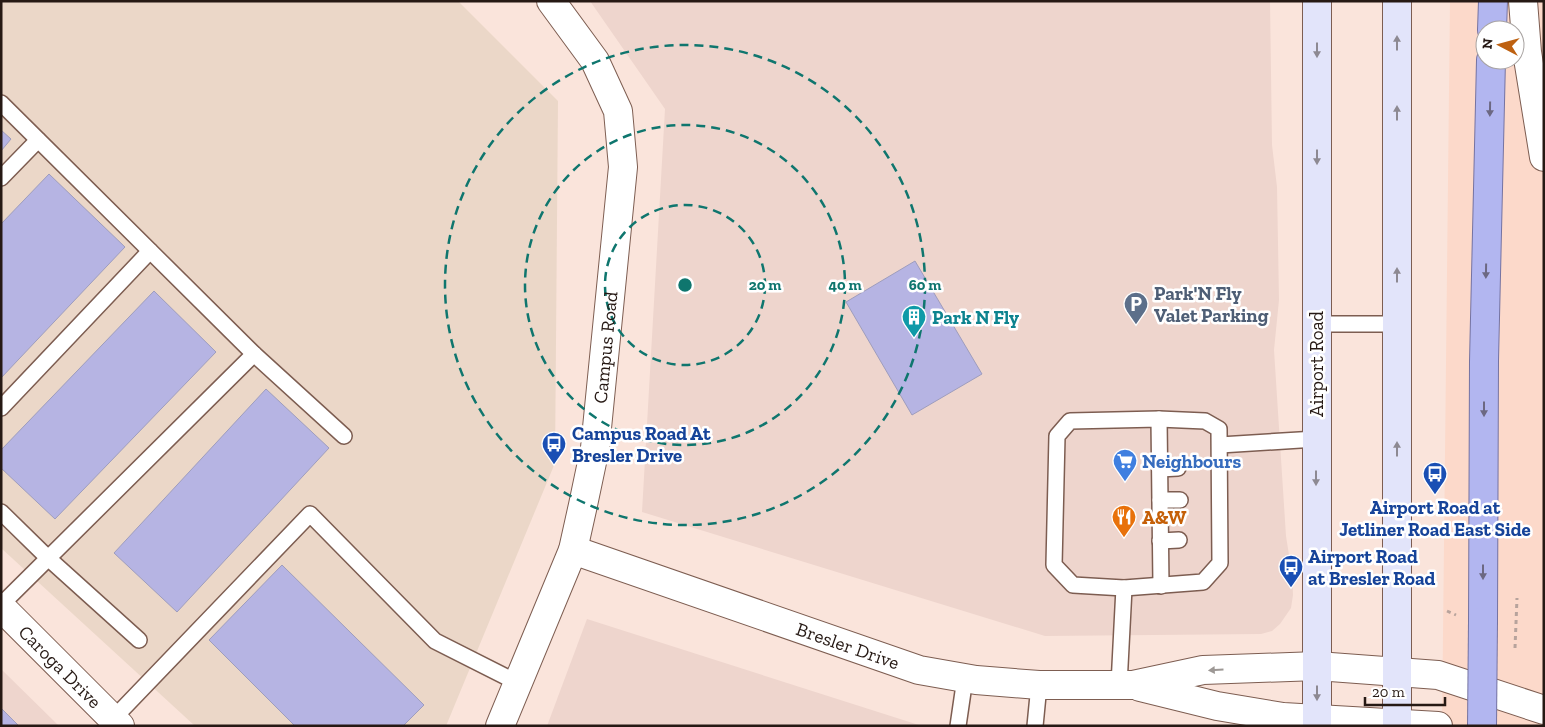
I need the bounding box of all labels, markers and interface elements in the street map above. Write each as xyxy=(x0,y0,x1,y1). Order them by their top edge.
north arrow xyxy=(1475,20,1525,70)
one-way arrow xyxy=(1393,35,1401,51)
text: N xyxy=(1479,37,1497,50)
one-way arrow xyxy=(1313,42,1321,58)
one-way arrow xyxy=(1486,101,1494,117)
one-way arrow xyxy=(1393,104,1401,120)
one-way arrow xyxy=(1313,149,1321,165)
one-way arrow xyxy=(1482,263,1490,279)
one-way arrow xyxy=(1393,267,1401,283)
centre of rings xyxy=(676,276,694,294)
text: 20 m xyxy=(749,276,781,294)
text: 40 m xyxy=(828,276,862,294)
text: 60 m xyxy=(909,276,941,294)
place label: Park'N Fly Valet Parking xyxy=(1154,282,1269,327)
street label: Campus Road xyxy=(588,290,622,405)
parking icon: Park'N Fly Valet Parking xyxy=(1123,291,1149,325)
building icon: Park N Fly xyxy=(901,304,927,338)
place label: Park N Fly xyxy=(932,306,1019,329)
street label: Airport Road xyxy=(1305,310,1328,417)
one-way arrow xyxy=(1480,402,1488,418)
place label: Campus Road At Bresler Drive xyxy=(572,422,711,467)
bus stop icon: Campus Road At Bresler Drive xyxy=(541,431,567,465)
one-way arrow xyxy=(1393,440,1401,456)
supermarket icon: Neighbours xyxy=(1112,448,1138,482)
place label: Neighbours xyxy=(1142,450,1242,473)
bus stop icon: Airport Road at Jetliner Road East Side xyxy=(1422,461,1448,495)
one-way arrow xyxy=(1312,470,1320,486)
place label: Airport Road at Jetliner Road East Side xyxy=(1339,496,1531,541)
restaurant icon: A&W xyxy=(1111,504,1137,538)
place label: A&W xyxy=(1142,506,1187,529)
place label: Airport Road at Bresler Road xyxy=(1308,545,1436,590)
bus stop icon: Airport Road at Bresler Road xyxy=(1278,554,1304,588)
one-way arrow xyxy=(1479,564,1487,580)
street label: Bresler Drive xyxy=(793,617,903,674)
street label: Caroga Drive xyxy=(14,620,107,713)
one-way arrow xyxy=(1208,666,1224,674)
scale bar xyxy=(1365,674,1445,706)
text: 20 m xyxy=(1372,683,1405,701)
one-way arrow xyxy=(1313,685,1321,701)

